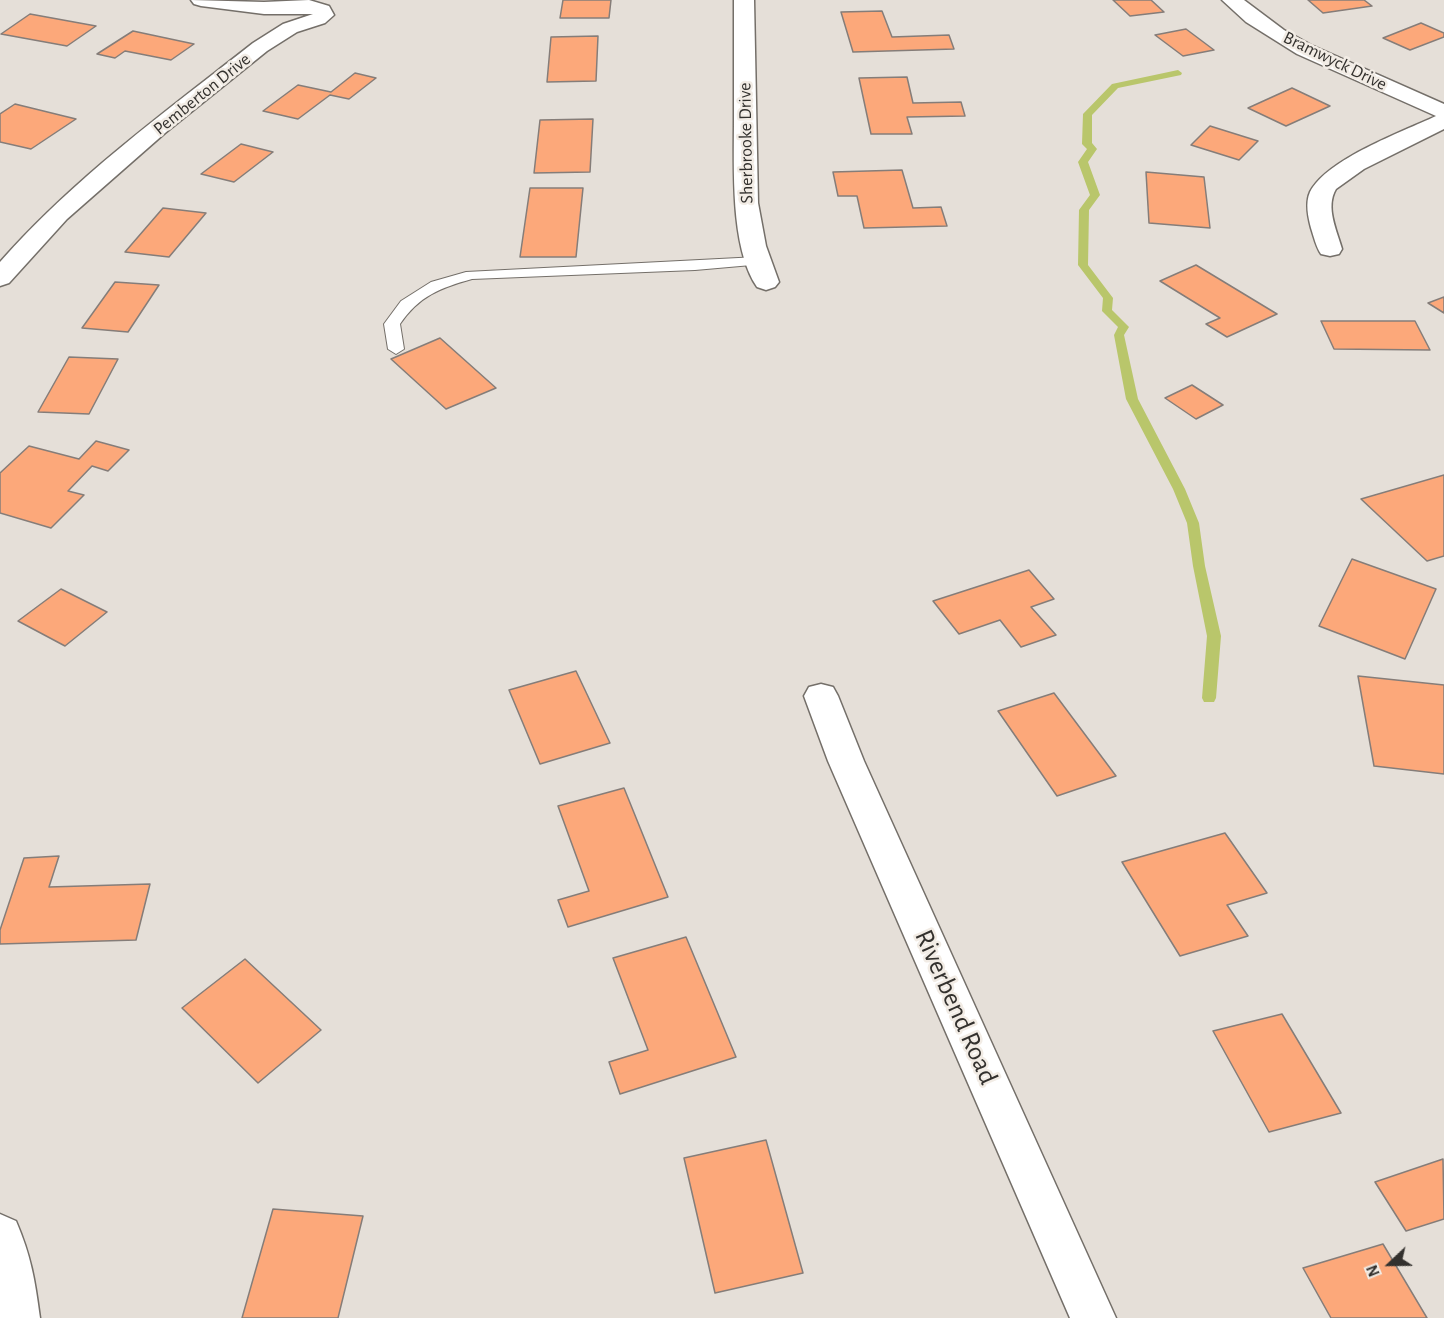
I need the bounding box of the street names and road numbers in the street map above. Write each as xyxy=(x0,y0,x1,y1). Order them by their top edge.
street label: Bramwyck Drive xyxy=(1280,27,1390,95)
street label: Pemberton Drive xyxy=(149,48,255,140)
street label: Sherbrooke Drive xyxy=(734,82,758,204)
street label: Riverbend Road xyxy=(907,925,1005,1089)

